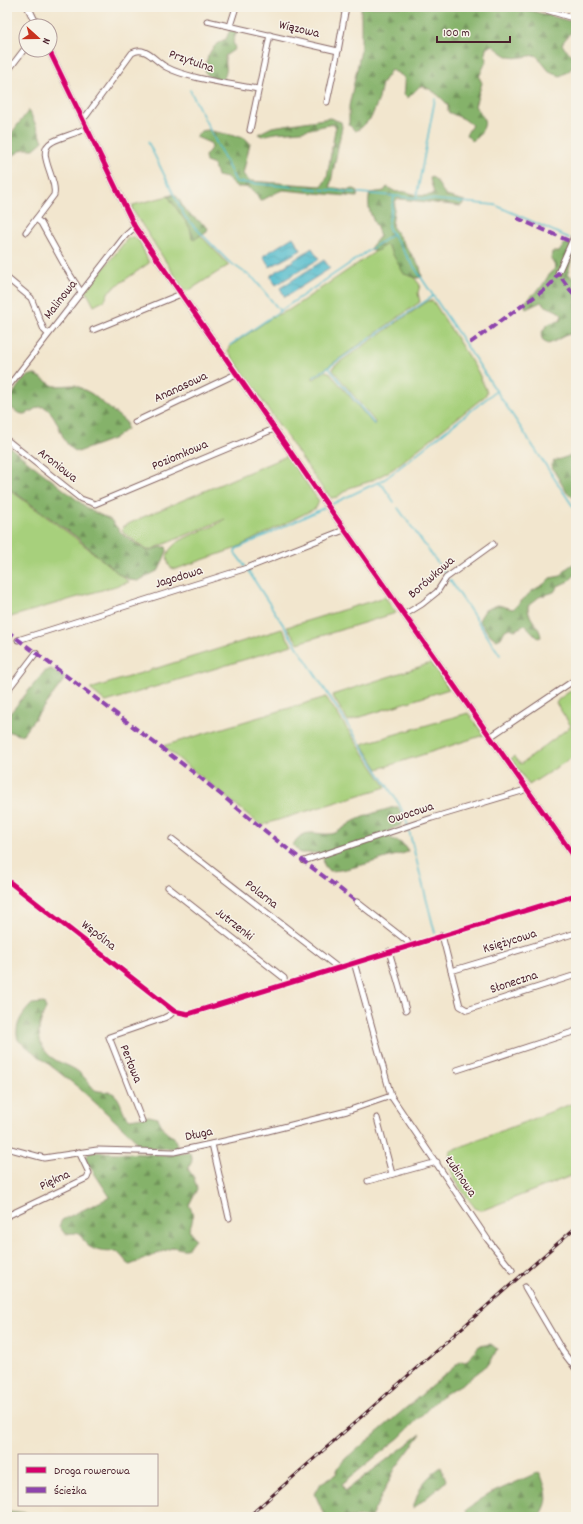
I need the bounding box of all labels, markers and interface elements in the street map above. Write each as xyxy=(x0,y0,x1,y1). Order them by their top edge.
street label: Wiązowa xyxy=(277,16,322,44)
north arrow xyxy=(18,18,58,58)
scale bar xyxy=(437,18,510,44)
text: 100 m xyxy=(443,25,470,42)
text: N xyxy=(37,35,54,47)
street label: Przytulna xyxy=(166,45,217,79)
street label: Malinowa xyxy=(40,276,83,324)
street label: Ananasowa xyxy=(151,367,212,409)
street label: Poziomkowa xyxy=(149,435,212,476)
street label: Aroniowa xyxy=(33,444,82,488)
street label: Borówkowa xyxy=(404,552,460,604)
street label: Jagodowa xyxy=(153,562,206,594)
street label: Owocowa xyxy=(386,797,437,830)
street label: Polarna xyxy=(240,876,282,915)
street label: Jutrzenki xyxy=(211,904,258,947)
street label: Wspólna xyxy=(76,916,120,956)
street label: Księżycowa xyxy=(481,925,540,959)
street label: Słoneczna xyxy=(488,966,541,1000)
street label: Perłowa xyxy=(114,1042,147,1087)
street label: Długa xyxy=(184,1123,215,1147)
street label: Łubinowa xyxy=(439,1152,481,1202)
street label: Piękna xyxy=(37,1165,74,1196)
legend xyxy=(18,1454,158,1506)
text: Droga rowerowa xyxy=(54,1463,130,1480)
text: Ścieżka xyxy=(54,1483,87,1500)

